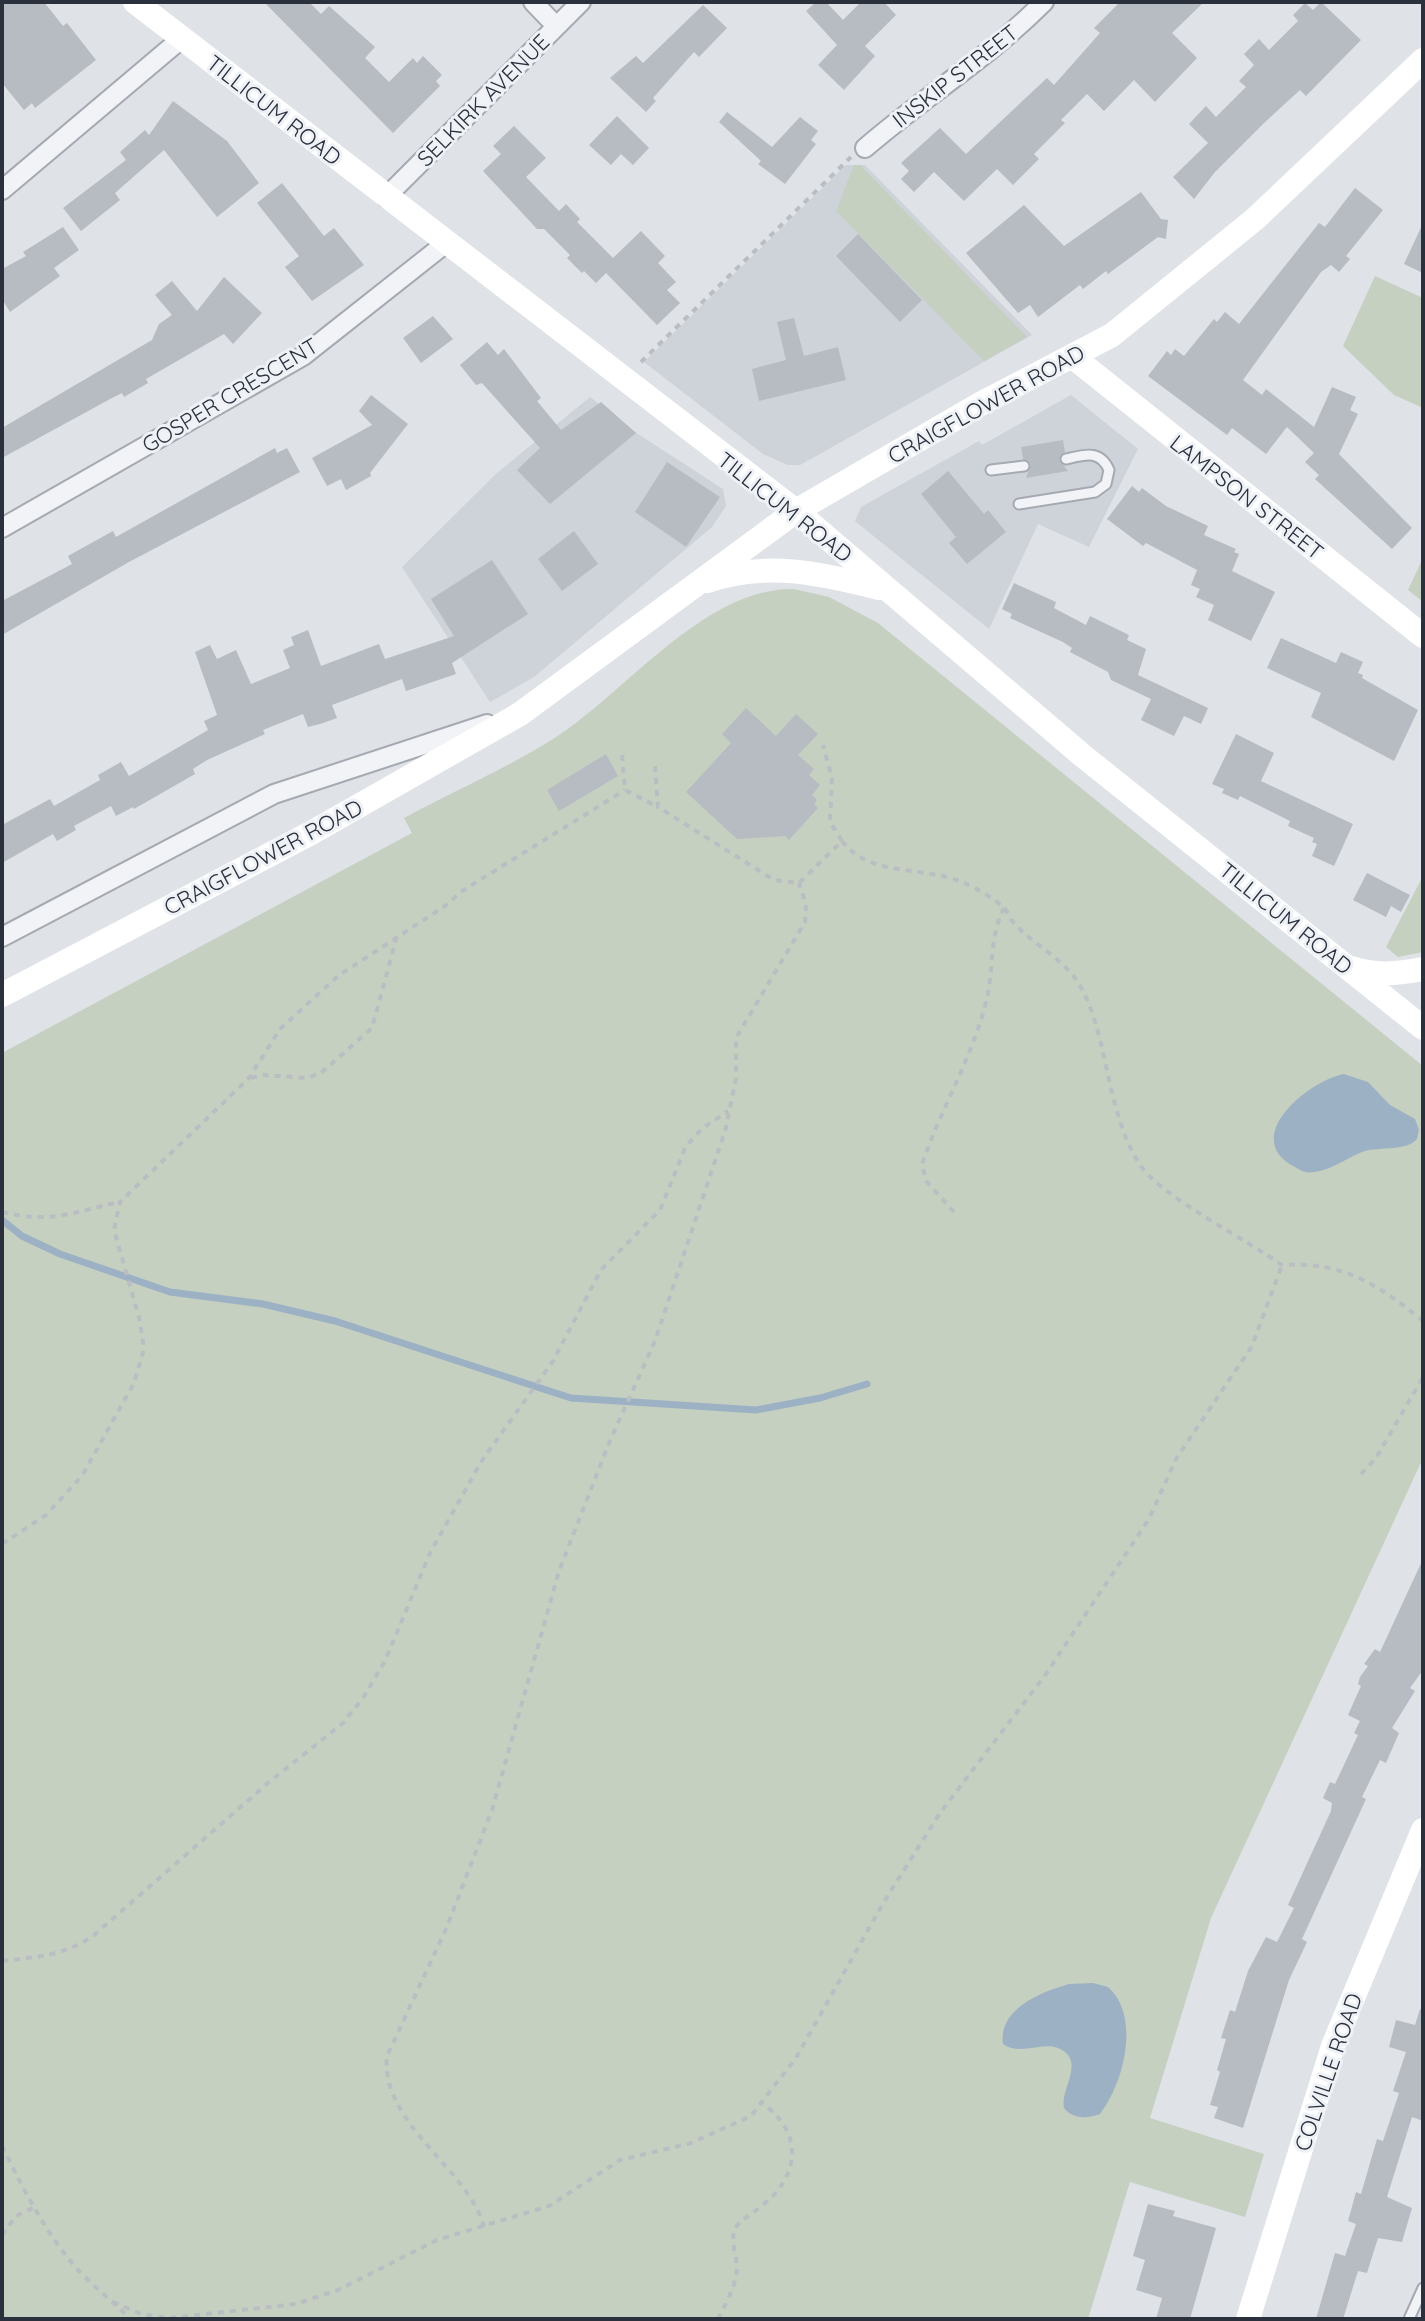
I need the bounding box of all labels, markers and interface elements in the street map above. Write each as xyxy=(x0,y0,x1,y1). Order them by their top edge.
street label: INSKIP STREET xyxy=(886,18,1024,134)
street label: SELKIRK AVENUE xyxy=(411,28,555,172)
street label: TILLICUM ROAD xyxy=(201,49,347,171)
street label: GOSPER CRESCENT xyxy=(137,331,323,459)
street label: CRAIGFLOWER ROAD xyxy=(883,338,1089,470)
street label: LAMPSON STREET xyxy=(1165,428,1329,566)
street label: TILLICUM ROAD xyxy=(712,446,858,568)
street label: CRAIGFLOWER ROAD xyxy=(159,793,367,921)
street label: TILLICUM ROAD xyxy=(1214,856,1358,980)
street label: COLVILLE ROAD xyxy=(1288,1989,1368,2155)

